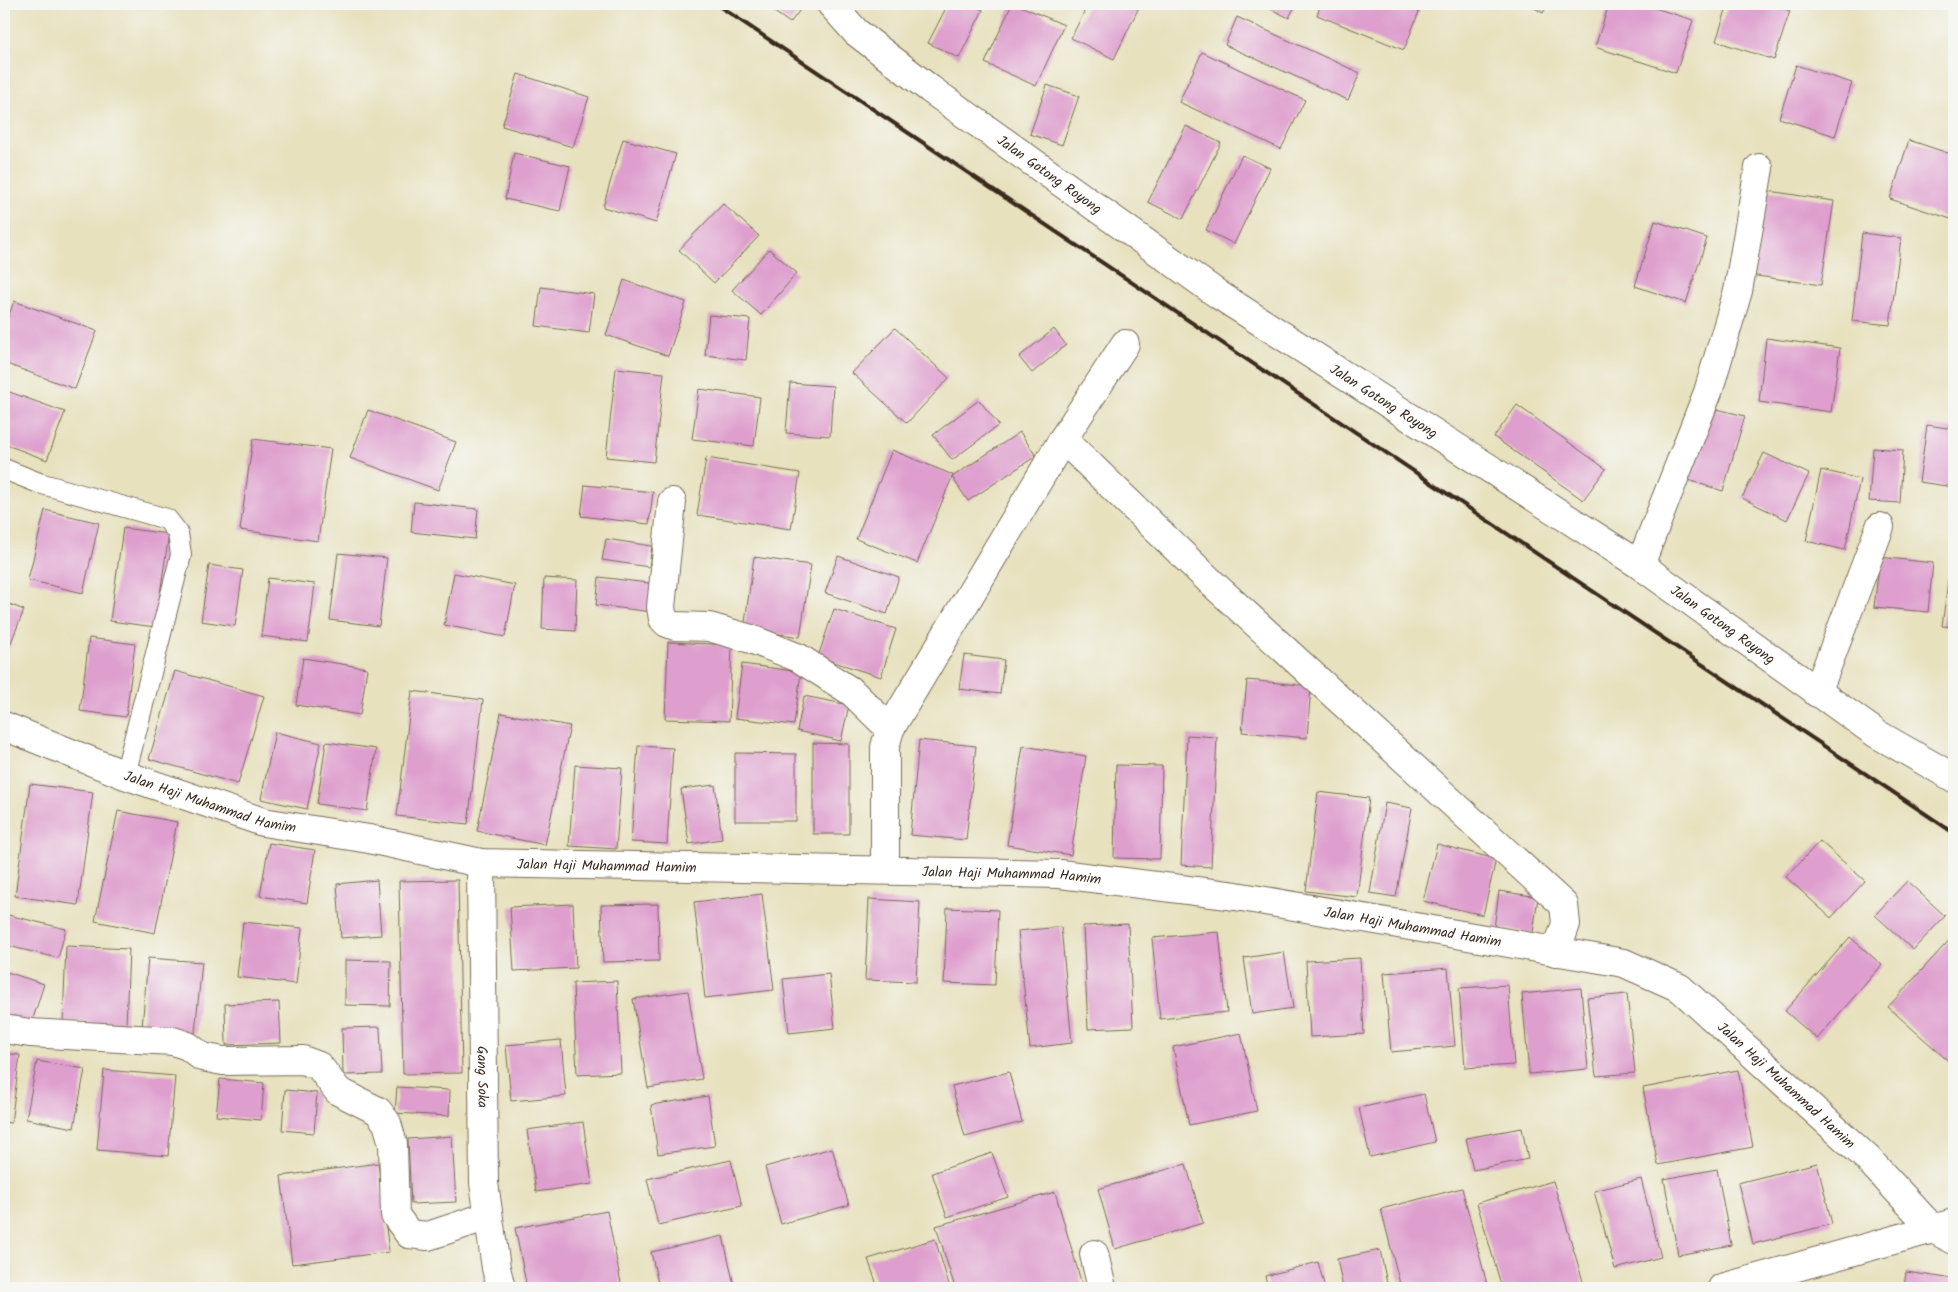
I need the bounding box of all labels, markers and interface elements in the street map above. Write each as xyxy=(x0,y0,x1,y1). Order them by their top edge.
street label: Jalan Gotong Royong xyxy=(992,130,1106,220)
street label: Jalan Gotong Royong xyxy=(1325,359,1442,445)
street label: Jalan Gotong Royong xyxy=(1666,580,1779,670)
street label: Jalan Haji Muhammad Hamim xyxy=(121,765,298,839)
street label: Jalan Haji Muhammad Hamim xyxy=(517,854,697,879)
street label: Jalan Haji Muhammad Hamim xyxy=(922,861,1102,891)
street label: Jalan Haji Muhammad Hamim xyxy=(1322,901,1503,954)
street label: Jalan Haji Muhammad Hamim xyxy=(1712,1017,1860,1154)
street label: Gang Soka xyxy=(471,1046,493,1108)

